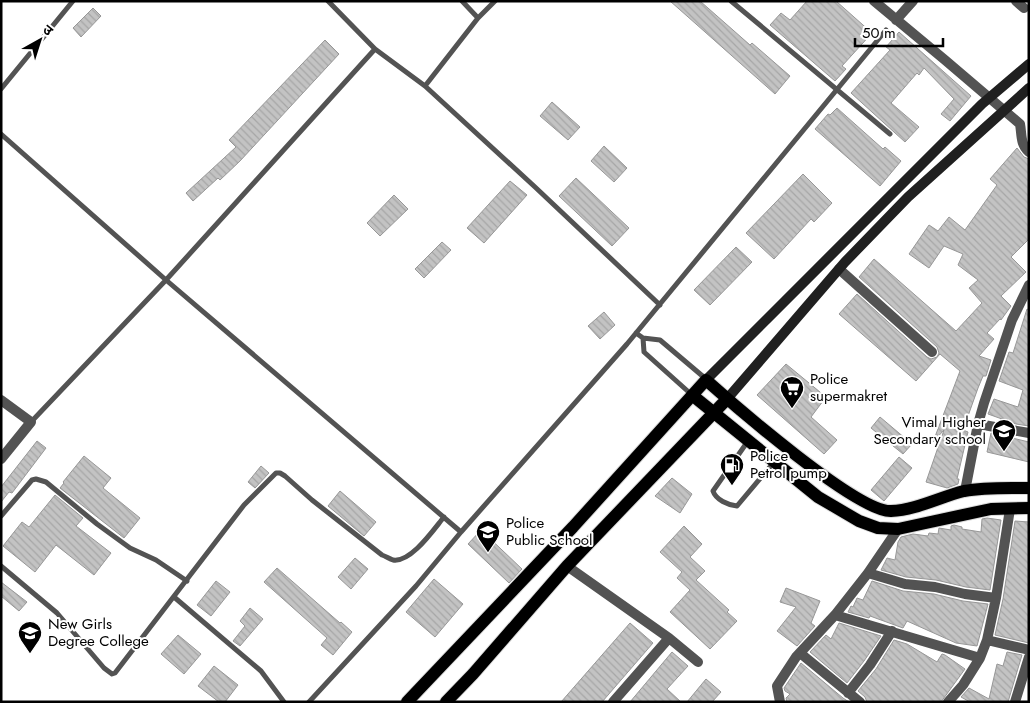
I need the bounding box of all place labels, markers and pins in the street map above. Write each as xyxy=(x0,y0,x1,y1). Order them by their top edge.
place label: Police supermakret xyxy=(810,368,888,407)
supermarket icon: Police supermakret xyxy=(779,375,805,409)
place label: Vimal Higher Secondary school xyxy=(873,411,987,450)
school or university icon: Vimal Higher Secondary school xyxy=(991,418,1017,452)
place label: Police Petrol pump xyxy=(750,445,827,484)
fuel station icon: Police Petrol pump xyxy=(719,452,745,486)
place label: Police Public School xyxy=(506,512,592,551)
school or university icon: Police Public School xyxy=(475,519,501,553)
place label: New Girls Degree College xyxy=(48,613,149,652)
school or university icon: New Girls Degree College xyxy=(17,620,43,654)

